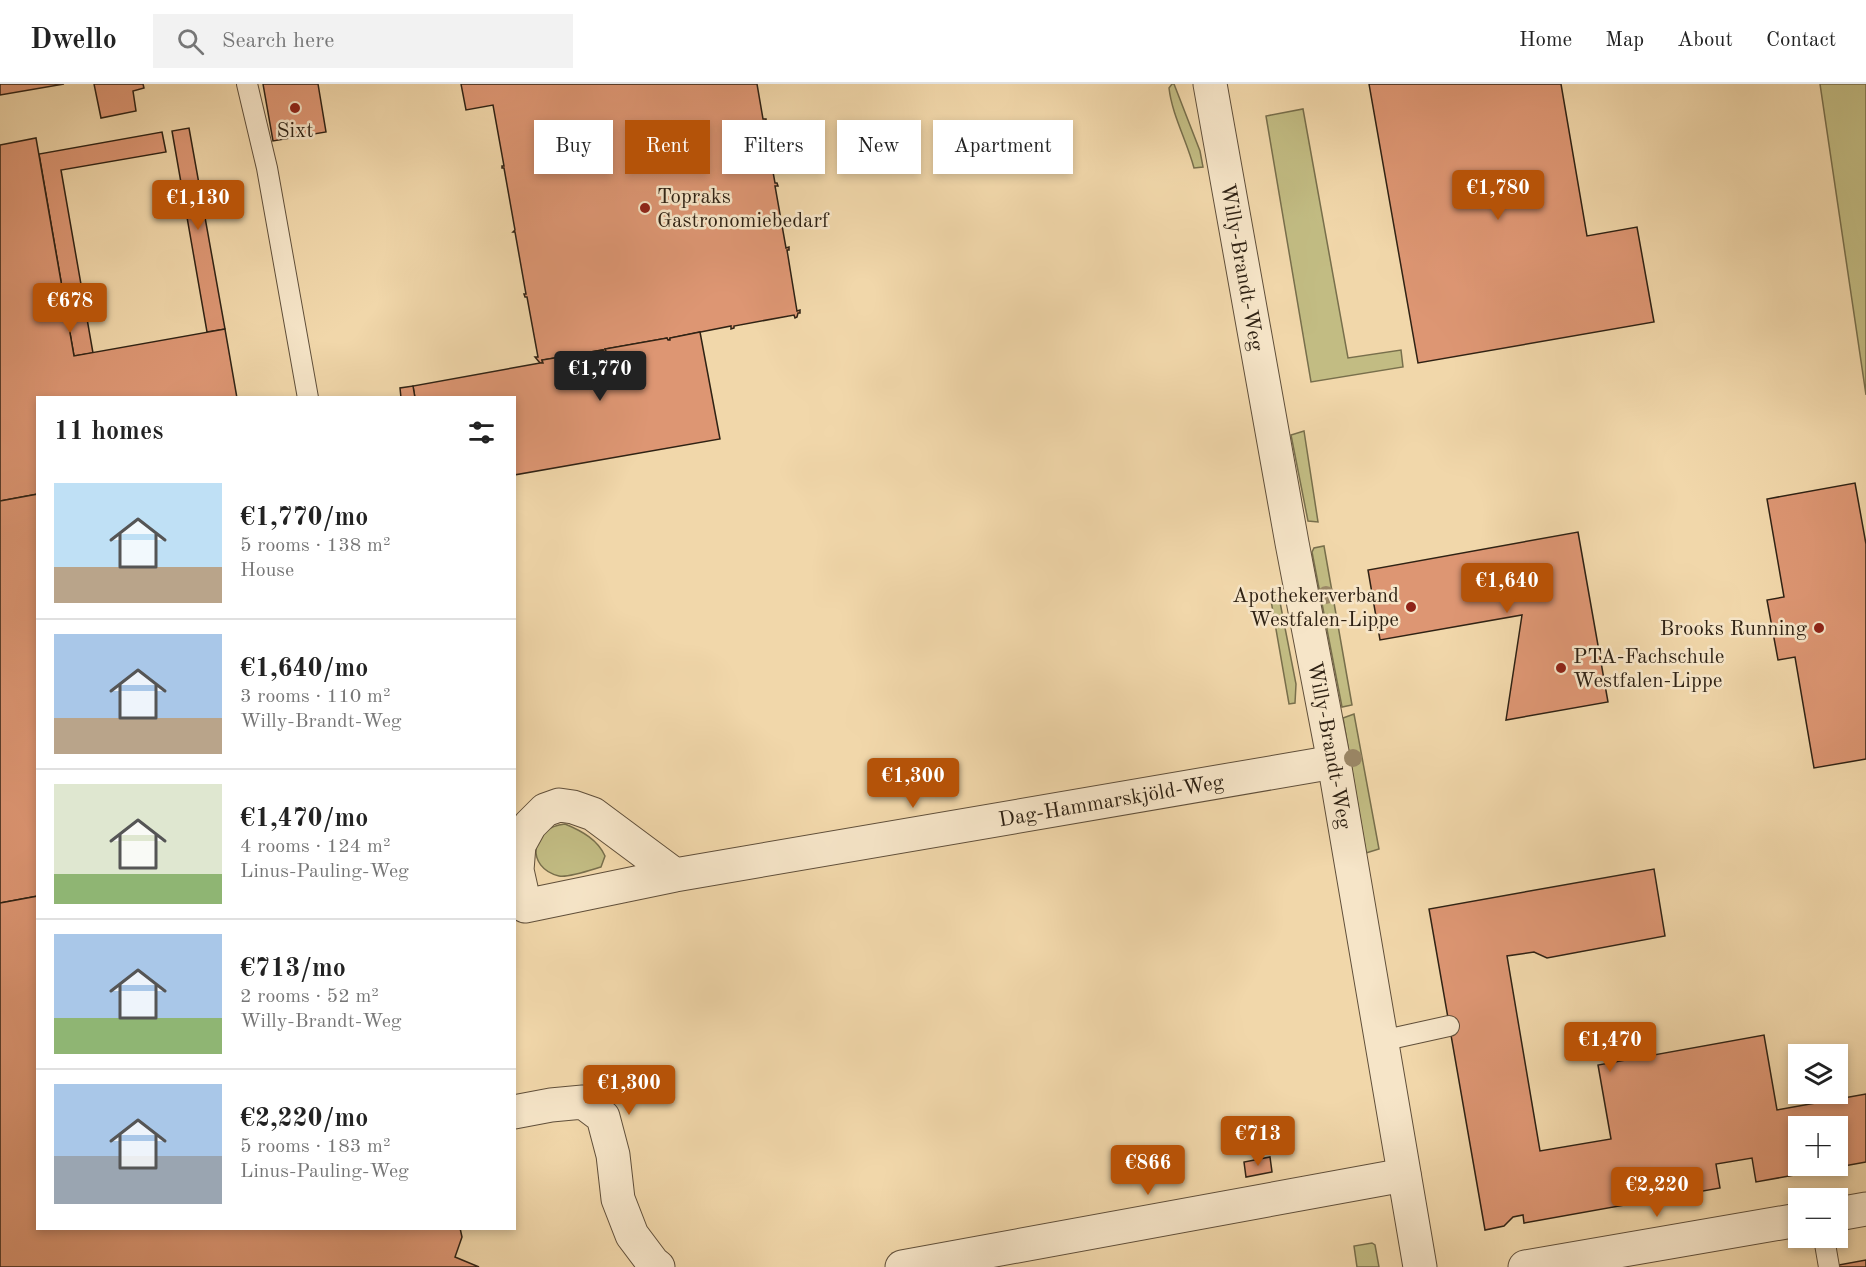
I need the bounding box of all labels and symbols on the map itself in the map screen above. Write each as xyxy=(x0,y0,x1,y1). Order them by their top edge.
marker: Sixt xyxy=(288,101,302,115)
place label: Sixt xyxy=(277,121,313,142)
pin: €1,780 xyxy=(1449,170,1547,221)
pin: €1,130 xyxy=(149,180,247,231)
street label: Willy-Brandt-Weg xyxy=(1216,182,1267,353)
place label: Topraks Gastronomiebedarf xyxy=(657,187,830,232)
marker: Topraks Gastronomiebedarf xyxy=(638,201,652,215)
pin: €678 xyxy=(34,283,106,334)
pin: €1,770 xyxy=(551,351,649,402)
pin: €1,640 xyxy=(1458,563,1556,614)
place label: Apothekerverband Westfalen-Lippe xyxy=(1232,586,1399,631)
marker: Apothekerverband Westfalen-Lippe xyxy=(1404,600,1418,614)
place label: Brooks Running xyxy=(1660,619,1808,640)
marker: Brooks Running xyxy=(1812,621,1826,635)
place label: PTA-Fachschule Westfalen-Lippe xyxy=(1573,647,1724,692)
street label: Willy-Brandt-Weg xyxy=(1303,660,1354,831)
marker: PTA-Fachschule Westfalen-Lippe xyxy=(1554,661,1568,675)
pin: €1,300 xyxy=(864,758,962,809)
street label: Dag-Hammarskjöld-Weg xyxy=(997,772,1226,831)
pin: €1,470 xyxy=(1561,1022,1659,1073)
pin: €1,300 xyxy=(580,1065,678,1116)
pin: €713 xyxy=(1222,1116,1294,1167)
pin: €866 xyxy=(1112,1145,1184,1196)
pin: €2,220 xyxy=(1608,1167,1706,1218)

